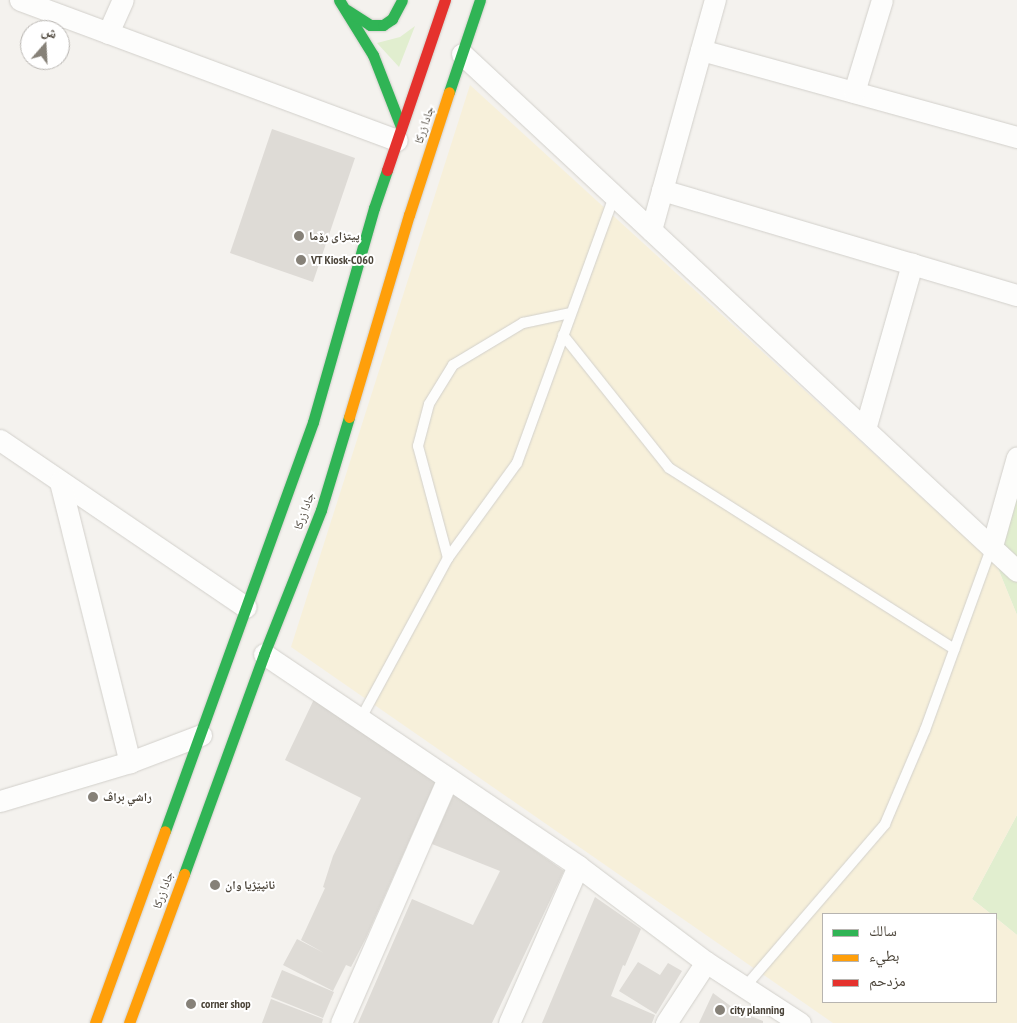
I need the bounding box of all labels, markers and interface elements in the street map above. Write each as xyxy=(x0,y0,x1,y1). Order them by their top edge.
north arrow xyxy=(20,20,70,70)
text: ش xyxy=(40,21,60,43)
street label: جادا زرکا xyxy=(411,105,437,145)
place label: پیتزای رۆما xyxy=(309,229,360,243)
marker: پیتزای رۆما xyxy=(293,230,305,242)
place label: VT Kiosk-C060 xyxy=(311,253,374,267)
marker: VT Kiosk-C060 xyxy=(295,254,307,266)
street label: جادا زرکا xyxy=(291,491,317,531)
place label: راشي براڤ xyxy=(103,790,152,804)
marker: راشي براڤ xyxy=(87,791,99,803)
street label: جادا زرکا xyxy=(150,870,176,910)
place label: نانپێژیا وان xyxy=(225,878,275,892)
marker: نانپێژیا وان xyxy=(209,879,221,891)
legend xyxy=(822,913,997,1003)
text: سالك xyxy=(869,921,897,940)
text: بطيء xyxy=(869,946,899,965)
text: مزدحم xyxy=(869,971,906,990)
place label: corner shop xyxy=(201,997,251,1011)
marker: corner shop xyxy=(185,998,197,1010)
place label: city planning xyxy=(730,1003,785,1017)
marker: city planning xyxy=(714,1004,726,1016)

